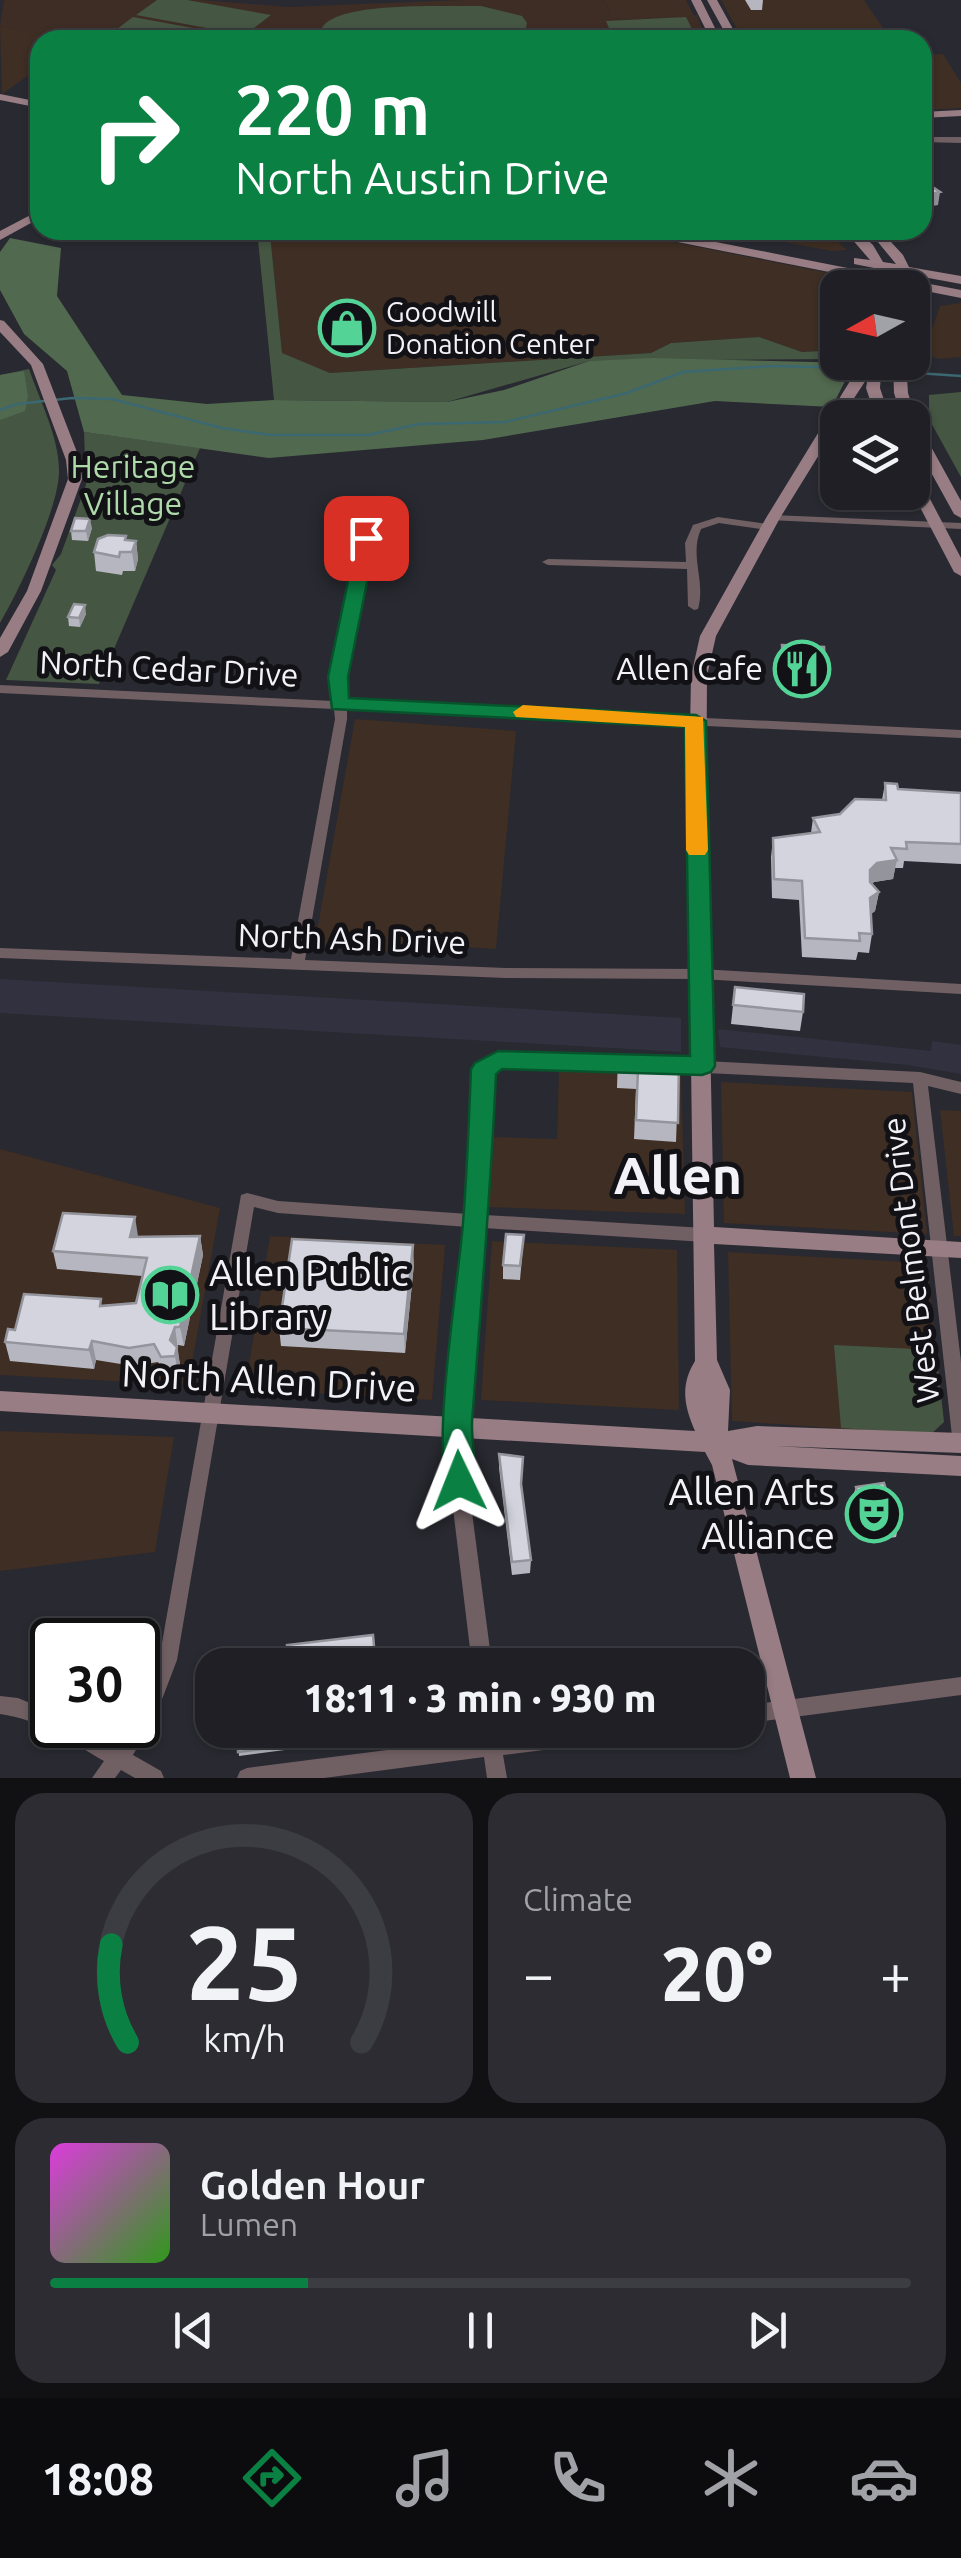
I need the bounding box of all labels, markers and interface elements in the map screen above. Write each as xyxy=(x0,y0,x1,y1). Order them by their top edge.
icon: right xyxy=(70,70,200,200)
text: 220 m xyxy=(235,70,430,148)
text: North Austin Drive xyxy=(235,152,610,203)
north arrow xyxy=(820,270,930,380)
map controls xyxy=(820,270,930,510)
place label: Goodwill Donation Center xyxy=(386,296,595,359)
shop icon: Goodwill Donation Center xyxy=(317,298,377,358)
button: layers xyxy=(820,400,930,510)
park label: Heritage Village xyxy=(71,448,195,521)
pin xyxy=(324,496,409,581)
icon: arrive xyxy=(339,511,394,566)
restaurant icon: Allen Cafe xyxy=(772,639,832,699)
street label: North Cedar Drive xyxy=(39,643,300,693)
place label: Allen Cafe xyxy=(616,650,763,686)
street label: North Ash Drive xyxy=(237,916,467,960)
street label: West Belmont Drive xyxy=(875,1115,945,1405)
district label: Allen xyxy=(614,1146,742,1204)
place label: Allen Public Library xyxy=(209,1251,409,1337)
library icon: Allen Public Library xyxy=(140,1265,200,1325)
street label: North Allen Drive xyxy=(121,1351,417,1409)
position arrow xyxy=(407,1429,511,1533)
place label: Allen Arts Alliance xyxy=(668,1470,835,1556)
theatre icon: Allen Arts Alliance xyxy=(844,1484,904,1544)
speed limit sign: 30 xyxy=(30,1618,160,1748)
text: 18:11 · 3 min · 930 m xyxy=(303,1677,657,1719)
text: Climate xyxy=(523,1881,633,1917)
text: 25 xyxy=(185,1903,303,2020)
text: 20° xyxy=(661,1931,773,2015)
text: − xyxy=(523,1943,554,2004)
text: + xyxy=(880,1943,911,2004)
text: km/h xyxy=(203,2019,285,2059)
text: Golden Hour xyxy=(200,2164,425,2206)
text: Lumen xyxy=(200,2206,298,2242)
icon: previous xyxy=(166,2303,221,2358)
icon: pause xyxy=(453,2303,508,2358)
icon: next xyxy=(740,2303,795,2358)
icon: directions xyxy=(237,2443,307,2513)
icon: music xyxy=(390,2443,460,2513)
icon: phone xyxy=(543,2443,613,2513)
icon: climate xyxy=(696,2443,766,2513)
icon: car xyxy=(849,2443,919,2513)
text: 18:08 xyxy=(42,2453,154,2504)

